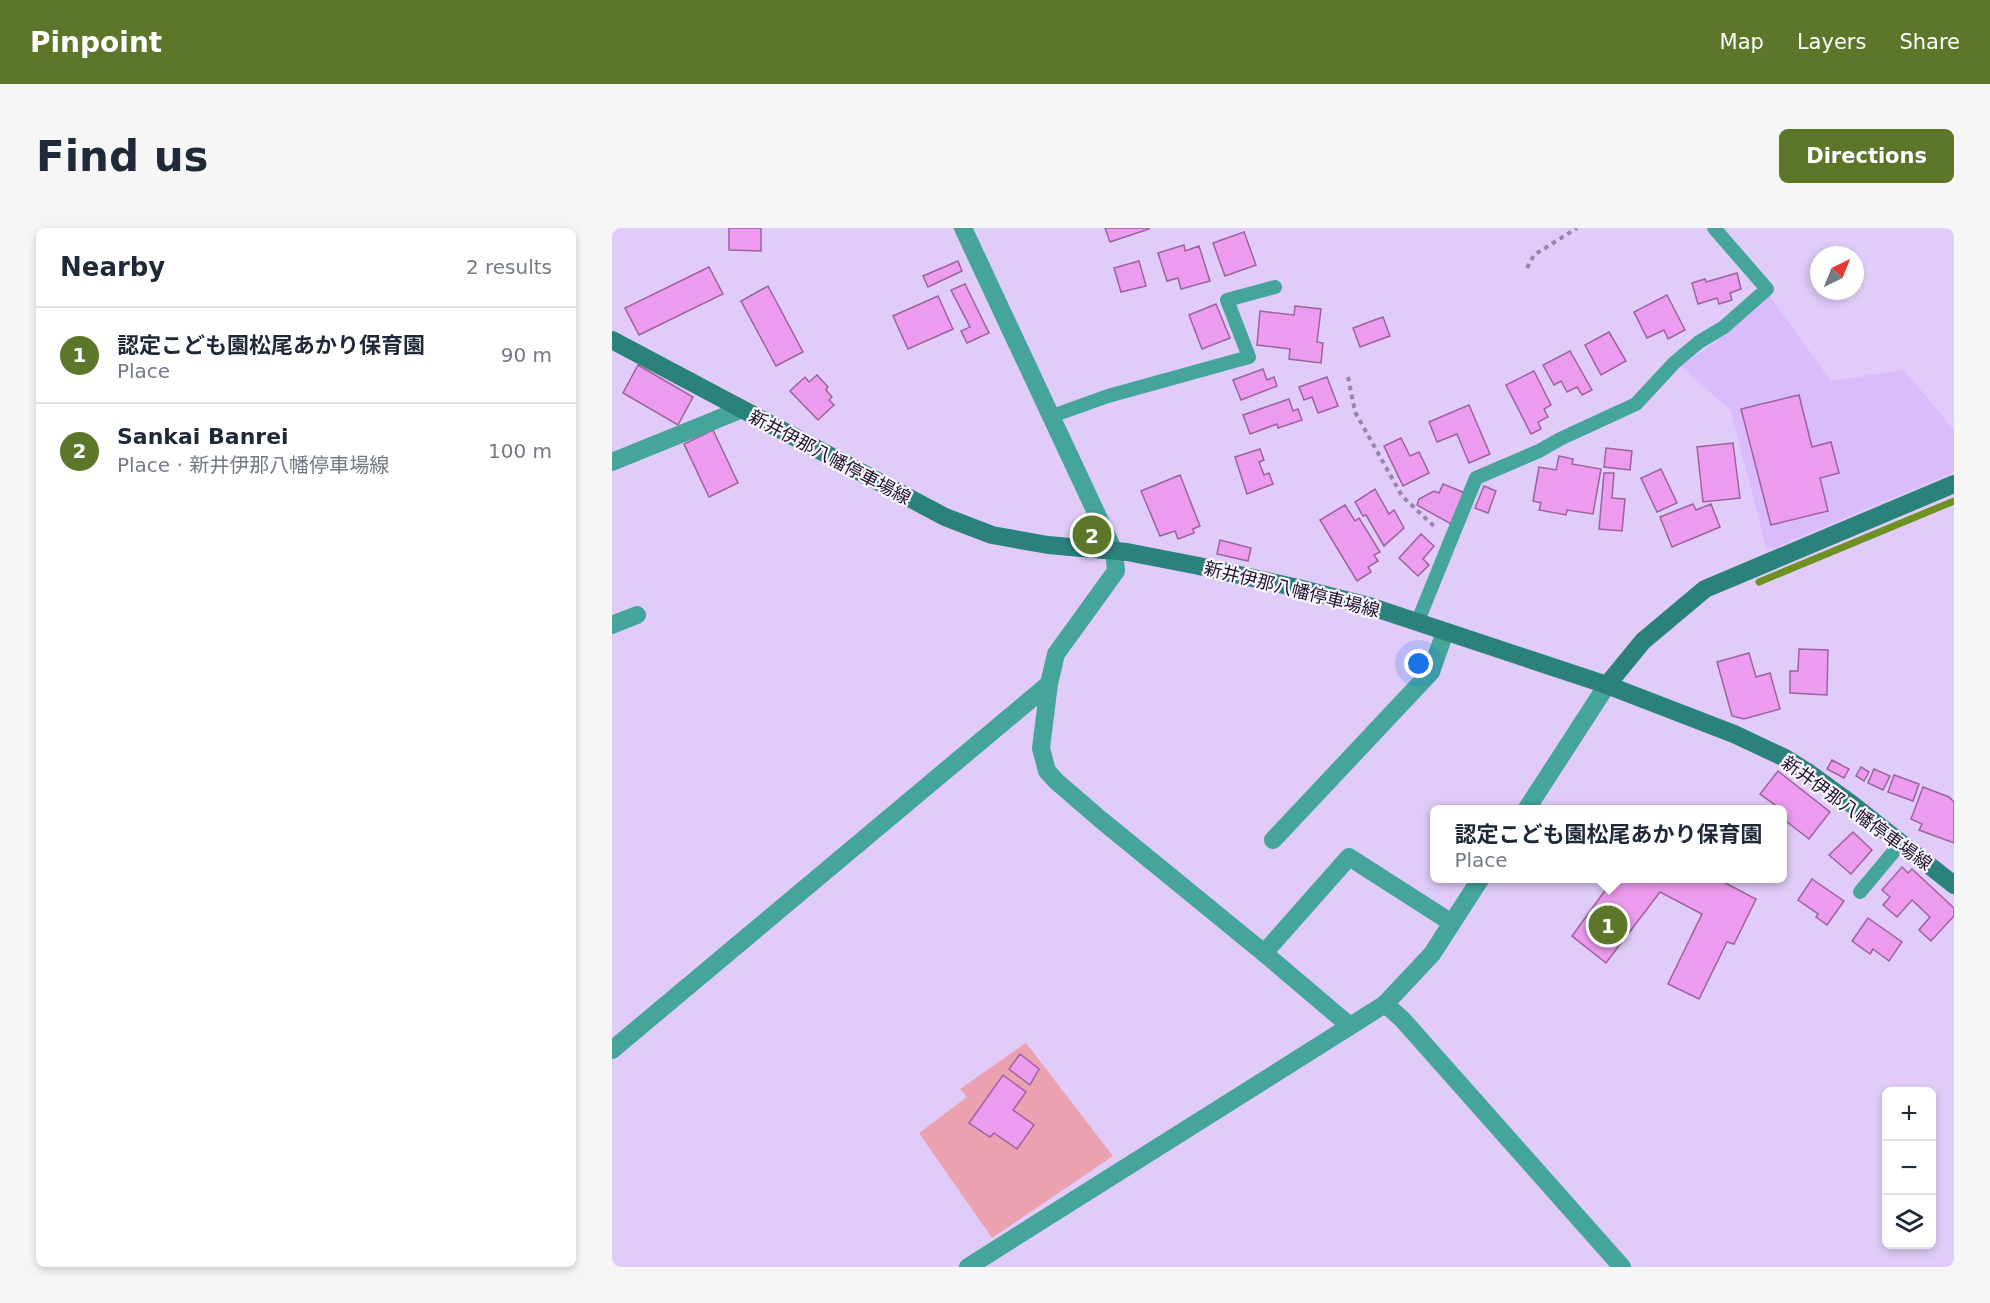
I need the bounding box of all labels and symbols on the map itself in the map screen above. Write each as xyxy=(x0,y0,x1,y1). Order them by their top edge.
north arrow xyxy=(1810,246,1864,300)
street label: 新井伊那八幡停車場線 xyxy=(746,405,914,509)
pin: 2 xyxy=(1072,512,1112,558)
street label: 新井伊那八幡停車場線 xyxy=(1202,557,1382,621)
your location xyxy=(1404,649,1433,678)
street label: 新井伊那八幡停車場線 xyxy=(1778,752,1936,874)
pin: 1 xyxy=(1588,902,1628,948)

